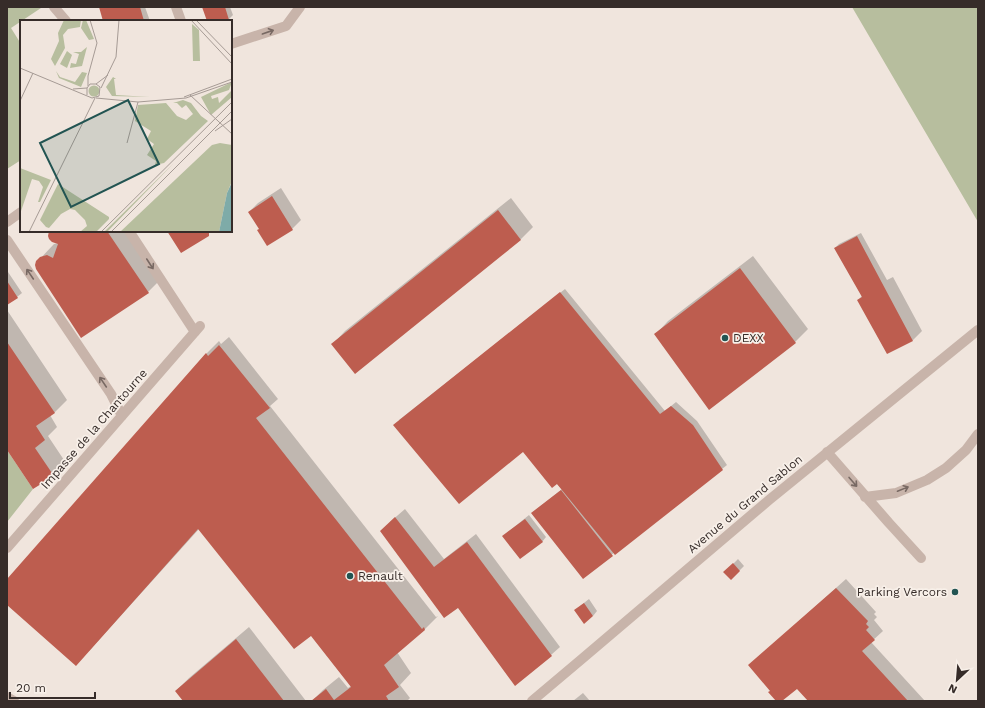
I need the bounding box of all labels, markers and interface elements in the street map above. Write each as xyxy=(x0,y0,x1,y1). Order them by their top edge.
inset map xyxy=(20,20,232,232)
one-way arrow xyxy=(261,28,274,35)
one-way arrow xyxy=(146,258,154,269)
one-way arrow xyxy=(26,269,34,280)
place label: DEXX xyxy=(733,331,764,345)
marker: DEXX xyxy=(720,333,730,343)
street label: Impasse de la Chantourne xyxy=(38,366,150,492)
one-way arrow xyxy=(99,377,107,388)
street label: Avenue du Grand Sablon xyxy=(685,452,805,556)
one-way arrow xyxy=(848,477,857,487)
one-way arrow xyxy=(897,485,909,493)
place label: Renault xyxy=(358,569,403,583)
marker: Renault xyxy=(345,571,355,581)
place label: Parking Vercors xyxy=(857,585,947,599)
marker: Parking Vercors xyxy=(950,587,960,597)
north arrow xyxy=(937,660,977,700)
scale bar xyxy=(10,674,95,700)
text: 20 m xyxy=(16,681,46,695)
text: N xyxy=(946,681,959,696)

